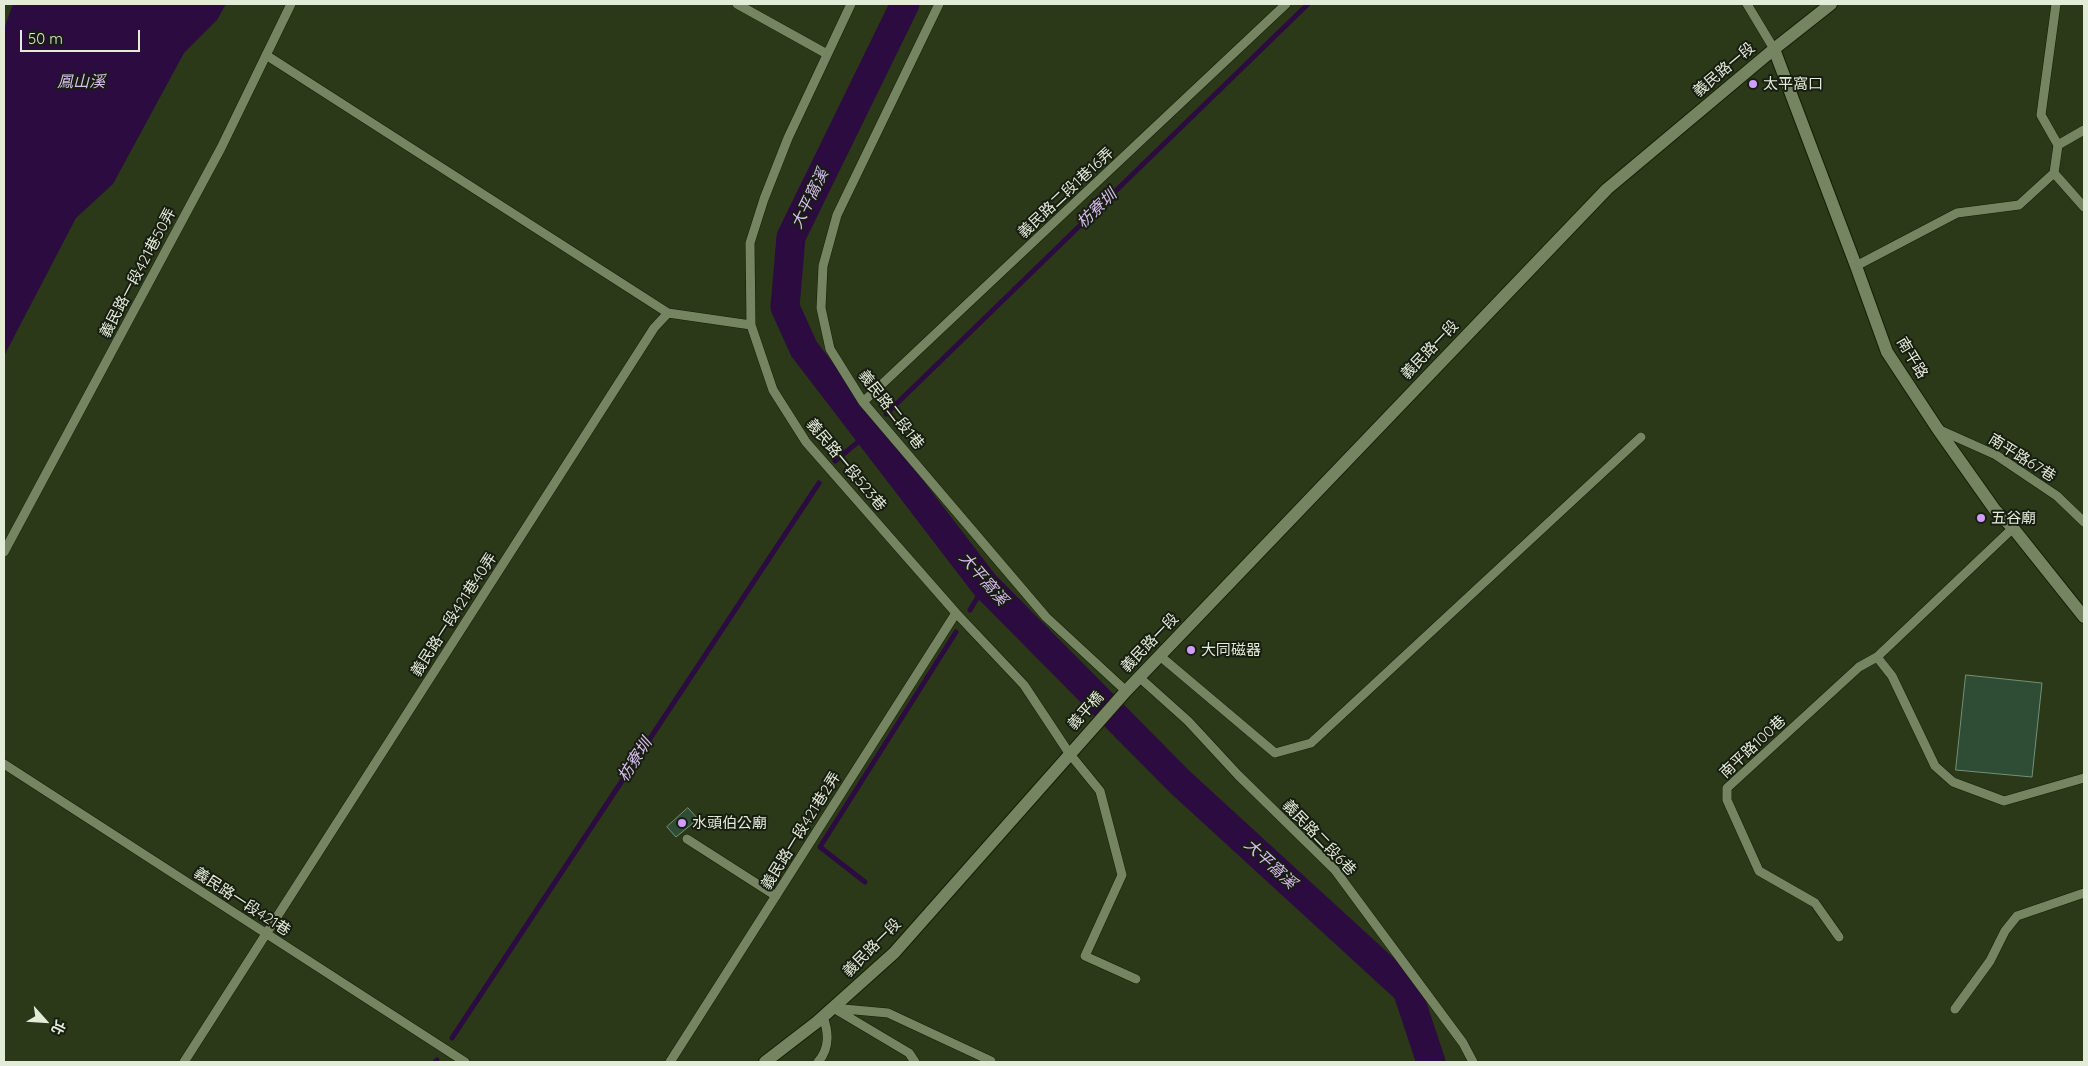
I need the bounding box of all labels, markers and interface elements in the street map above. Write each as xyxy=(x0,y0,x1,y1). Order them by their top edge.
scale bar xyxy=(22,20,142,52)
text: 50 m xyxy=(28,29,63,48)
street label: 義民路一段 xyxy=(1689,39,1759,101)
water label: 鳳山溪 xyxy=(57,72,105,92)
place label: 太平窩口 xyxy=(1763,75,1823,93)
marker: 太平窩口 xyxy=(1747,78,1759,90)
street label: 義民路二段1巷16弄 xyxy=(1014,144,1118,242)
water label: 大平窩溪 xyxy=(787,166,833,232)
water label: 枋寮圳 xyxy=(1073,185,1121,233)
street label: 義民路一段421巷50弄 xyxy=(96,205,180,341)
street label: 義民路一段 xyxy=(1397,317,1463,383)
street label: 南平路 xyxy=(1893,334,1931,382)
street label: 義民路二段1巷 xyxy=(854,367,928,453)
street label: 義民路一段523巷 xyxy=(802,415,890,515)
street label: 南平路67巷 xyxy=(1985,430,2059,486)
place label: 五谷廟 xyxy=(1991,509,2036,527)
marker: 五谷廟 xyxy=(1975,512,1987,524)
water label: 大平窩溪 xyxy=(955,549,1011,609)
street label: 義民路一段421巷40弄 xyxy=(407,550,501,680)
street label: 義民路一段 xyxy=(1117,610,1183,676)
place label: 大同磁器 xyxy=(1201,641,1261,659)
marker: 大同磁器 xyxy=(1185,644,1197,656)
street label: 義平橋 xyxy=(1064,688,1108,734)
street label: 南平路100巷 xyxy=(1716,712,1790,782)
water label: 枋寮圳 xyxy=(614,735,656,785)
street label: 義民路一段421巷2弄 xyxy=(758,769,844,893)
street label: 義民路二段6巷 xyxy=(1278,796,1360,880)
place label: 水頭伯公廟 xyxy=(692,814,767,832)
marker: 水頭伯公廟 xyxy=(676,817,688,829)
water label: 大平窩溪 xyxy=(1240,835,1300,893)
street label: 義民路一段421巷 xyxy=(190,864,294,940)
street label: 義民路一段 xyxy=(839,915,905,981)
north arrow xyxy=(20,996,70,1046)
text: 北 xyxy=(47,1017,70,1038)

